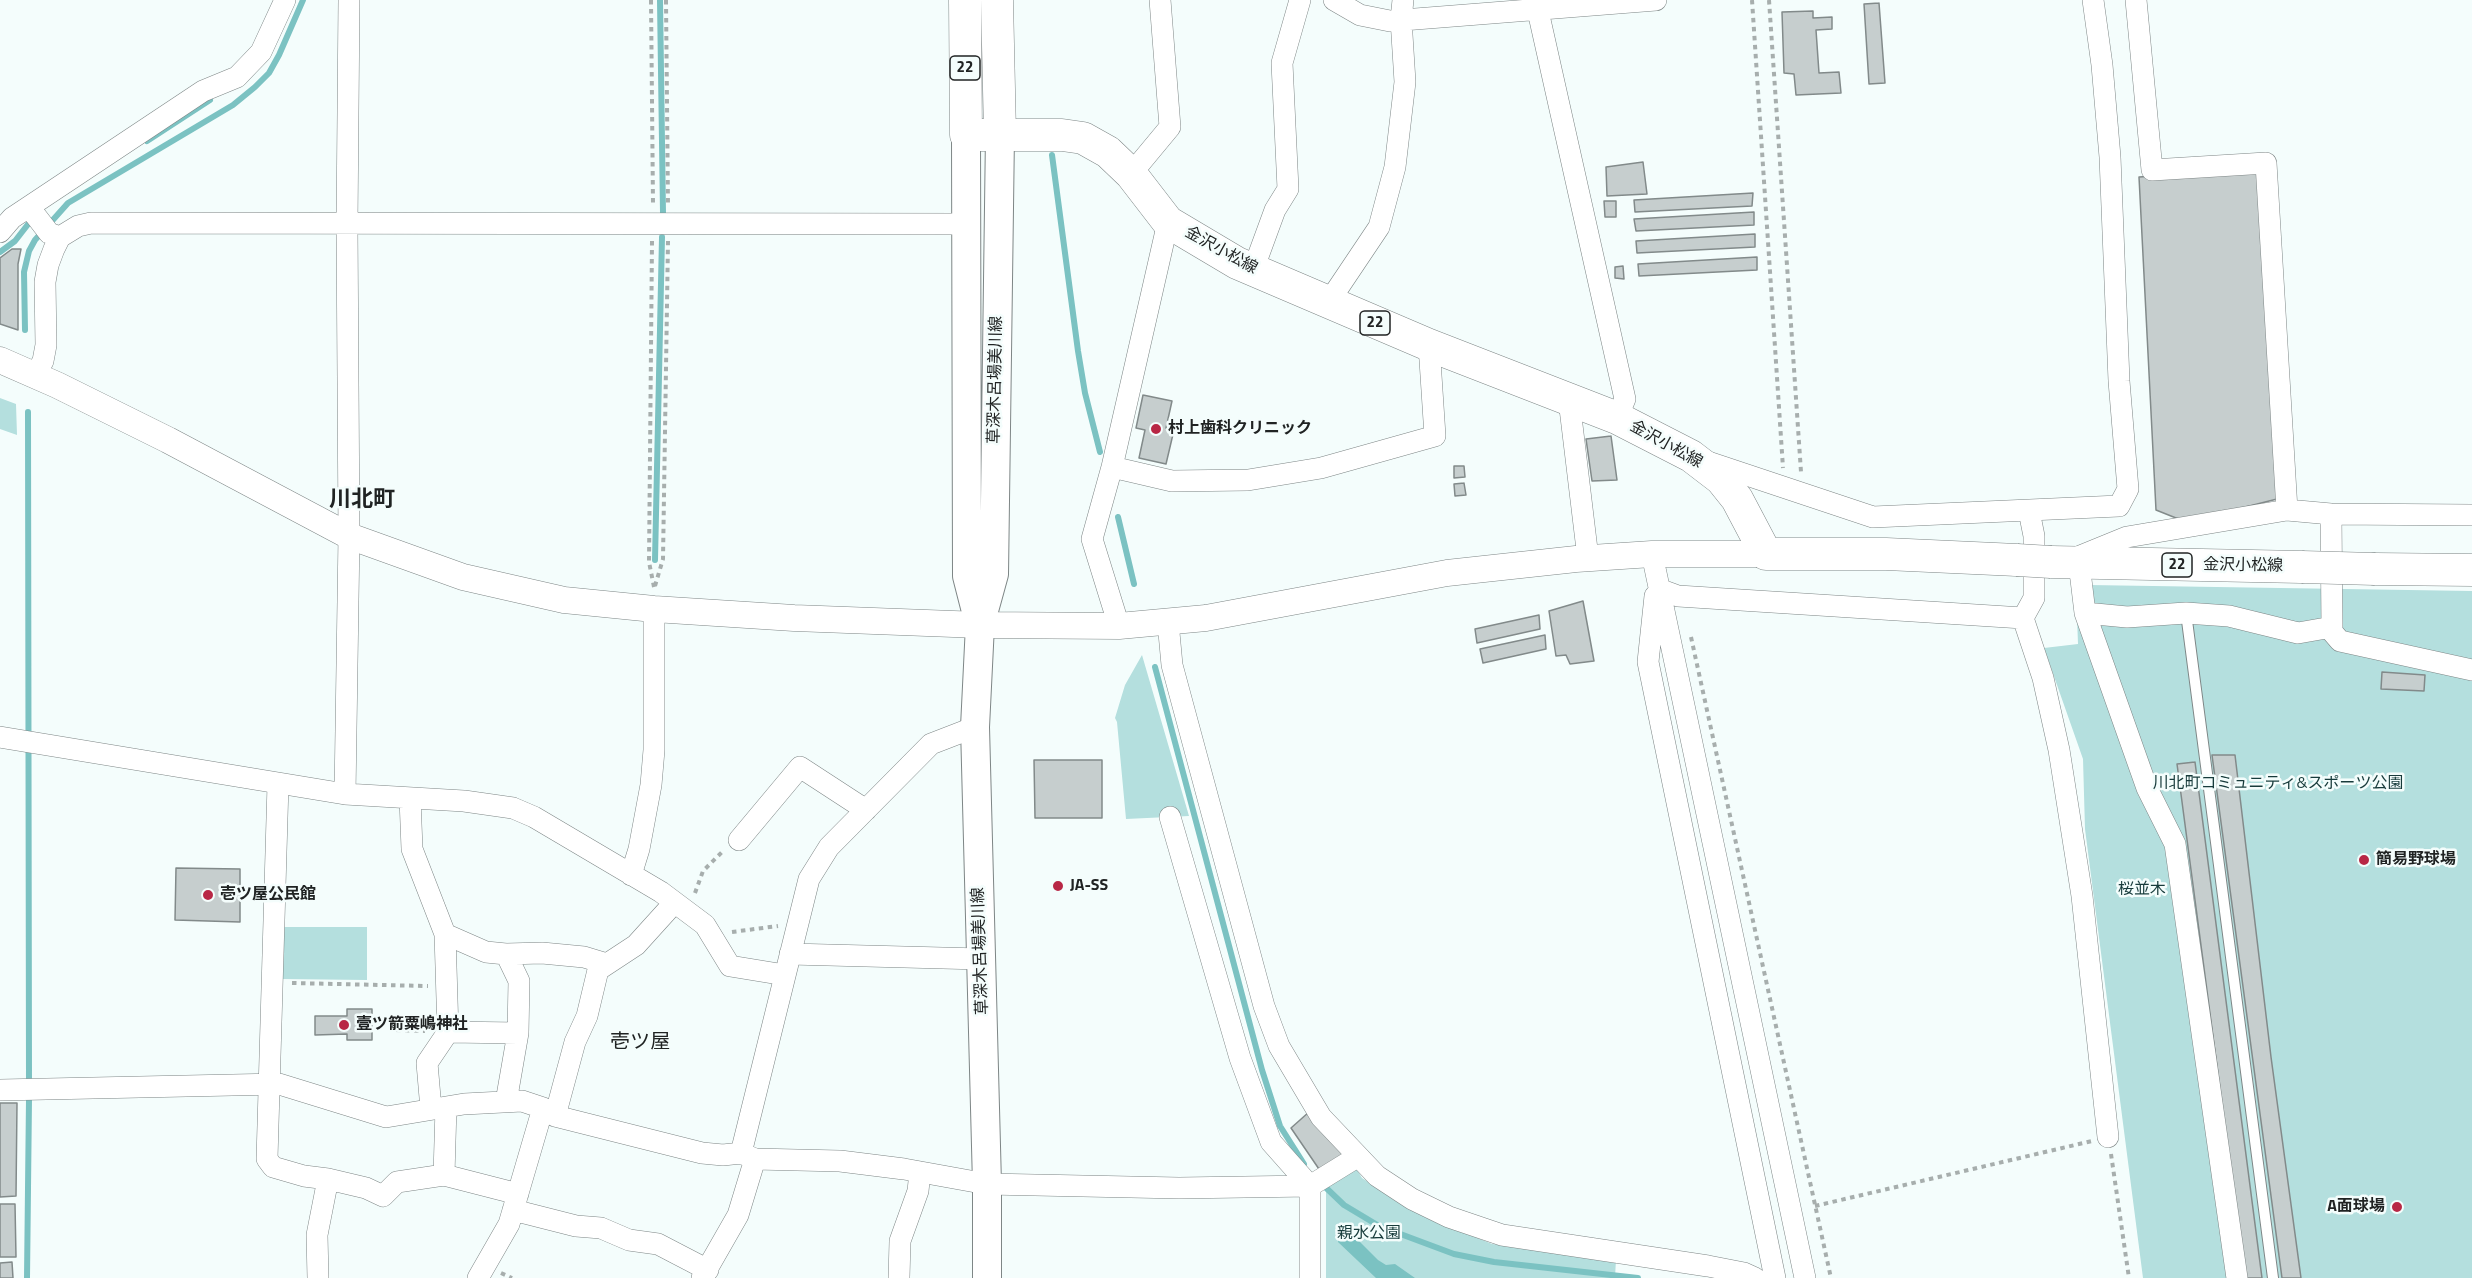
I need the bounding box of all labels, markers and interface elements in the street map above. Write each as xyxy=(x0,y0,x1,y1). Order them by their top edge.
road number: 22 xyxy=(950,56,980,80)
street label: 金沢小松線 xyxy=(1181,223,1261,279)
road number: 22 xyxy=(1360,311,1390,335)
street label: 草深木呂場美川線 xyxy=(985,316,1007,444)
street label: 金沢小松線 xyxy=(1626,417,1706,473)
place label: 村上歯科クリニック xyxy=(1168,419,1312,439)
marker: 村上歯科クリニック xyxy=(1149,422,1163,436)
district label: 川北町 xyxy=(329,488,395,514)
road number: 22 xyxy=(2162,553,2192,577)
street label: 金沢小松線 xyxy=(2203,556,2283,576)
park label: 川北町コミュニティ&スポーツ公園 xyxy=(2152,774,2404,794)
place label: 簡易野球場 xyxy=(2376,850,2456,870)
marker: 簡易野球場 xyxy=(2357,853,2371,867)
place label: JA-SS xyxy=(1070,876,1108,896)
marker: JA-SS xyxy=(1051,879,1065,893)
park label: 桜並木 xyxy=(2118,880,2166,900)
place label: 壱ツ屋公民館 xyxy=(220,885,316,905)
street label: 草深木呂場美川線 xyxy=(969,887,993,1015)
marker: 壱ツ屋公民館 xyxy=(201,888,215,902)
place label: 壹ツ箭粟嶋神社 xyxy=(356,1015,468,1035)
marker: 壹ツ箭粟嶋神社 xyxy=(337,1018,351,1032)
district label: 壱ツ屋 xyxy=(610,1031,670,1055)
place label: A面球場 xyxy=(2327,1197,2385,1217)
marker: A面球場 xyxy=(2390,1200,2404,1214)
park label: 親水公園 xyxy=(1337,1224,1401,1244)

